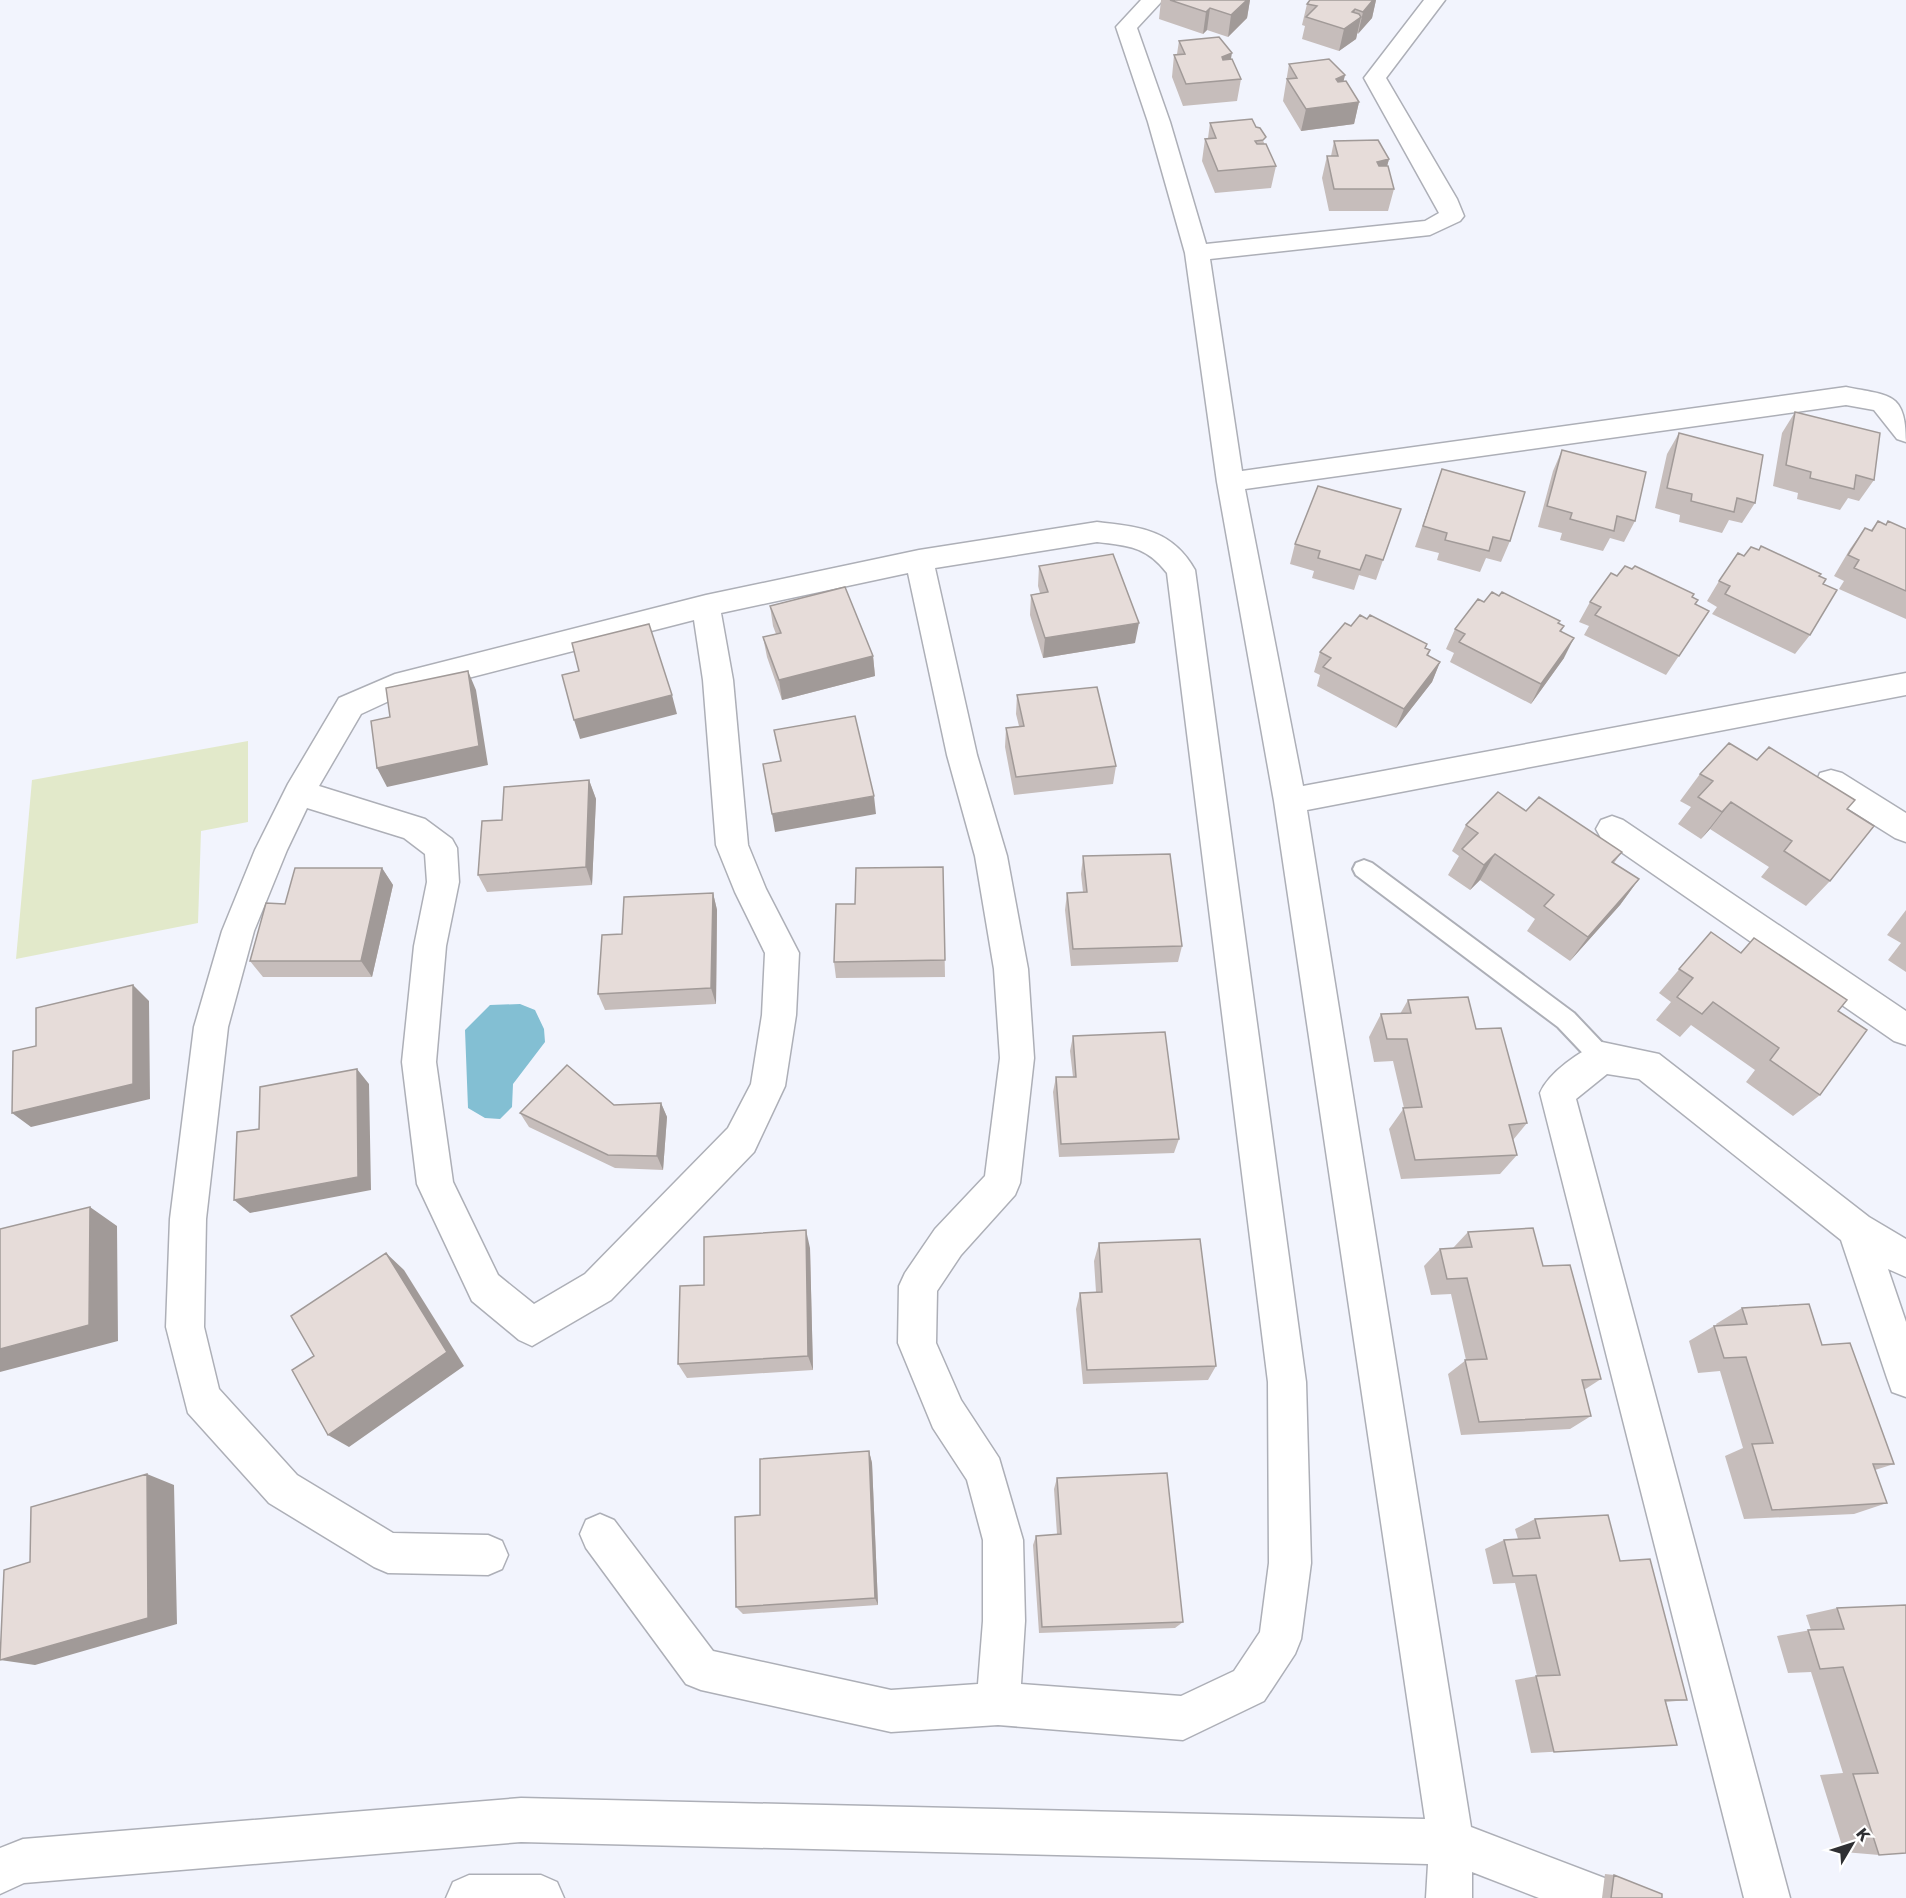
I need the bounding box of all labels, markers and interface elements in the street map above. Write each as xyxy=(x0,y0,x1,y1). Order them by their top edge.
north arrow xyxy=(1822,1814,1882,1874)
text: K xyxy=(1852,1824,1875,1846)

